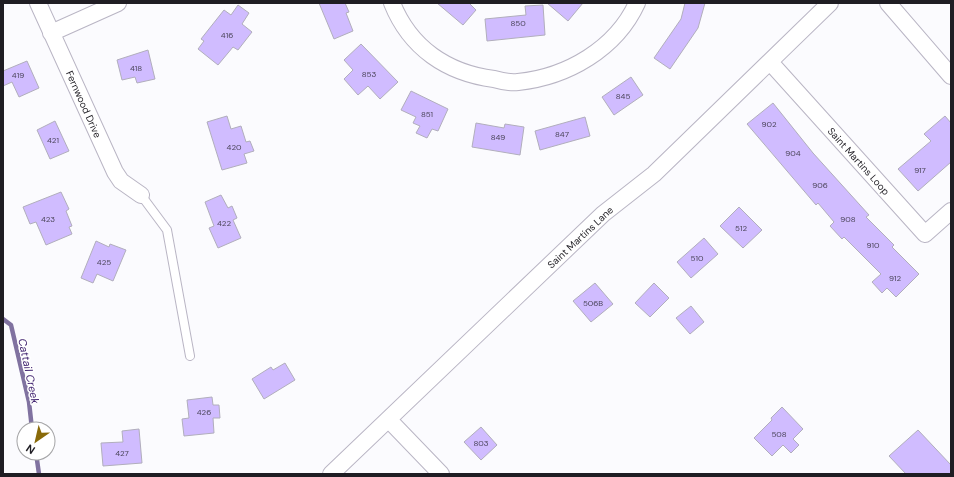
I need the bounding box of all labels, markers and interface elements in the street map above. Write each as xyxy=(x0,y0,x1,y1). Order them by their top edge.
house number: 850 xyxy=(510,18,526,28)
house number: 416 xyxy=(221,30,233,40)
house number: 418 xyxy=(130,63,142,73)
street label: Fernwood Drive xyxy=(63,69,104,140)
house number: 853 xyxy=(362,69,377,79)
house number: 419 xyxy=(12,70,24,80)
house number: 845 xyxy=(616,91,630,101)
house number: 851 xyxy=(421,109,433,119)
house number: 902 xyxy=(761,119,777,129)
street label: Saint Martins Loop xyxy=(825,125,892,198)
house number: 847 xyxy=(555,129,569,139)
house number: 849 xyxy=(491,132,505,142)
house number: 421 xyxy=(47,135,59,145)
house number: 420 xyxy=(227,142,242,152)
house number: 904 xyxy=(785,148,801,158)
house number: 917 xyxy=(914,165,926,175)
house number: 906 xyxy=(812,180,828,190)
street label: Saint Martins Lane xyxy=(545,203,616,271)
house number: 423 xyxy=(41,214,55,224)
house number: 908 xyxy=(840,214,856,224)
house number: 422 xyxy=(217,218,231,228)
house number: 512 xyxy=(735,223,747,233)
house number: 910 xyxy=(867,240,880,250)
house number: 510 xyxy=(691,253,704,263)
house number: 425 xyxy=(97,257,111,267)
house number: 912 xyxy=(889,273,901,283)
house number: 506B xyxy=(583,298,603,308)
water label: Cattail Creek xyxy=(15,337,43,405)
house number: 426 xyxy=(197,407,211,417)
north arrow xyxy=(16,421,56,461)
house number: 508 xyxy=(771,429,787,439)
house number: 803 xyxy=(473,438,489,448)
text: N xyxy=(23,441,38,457)
house number: 427 xyxy=(115,448,129,458)

